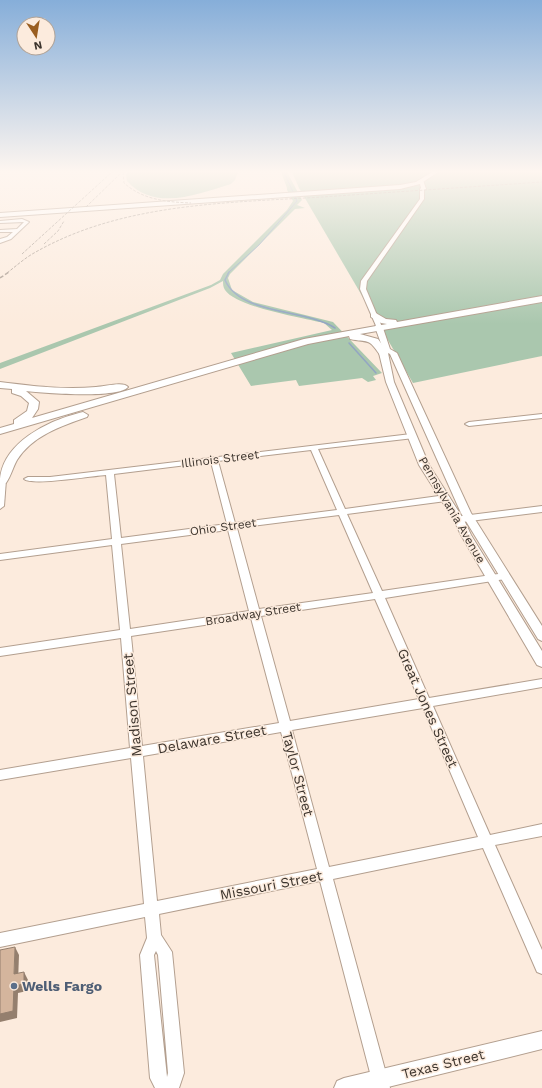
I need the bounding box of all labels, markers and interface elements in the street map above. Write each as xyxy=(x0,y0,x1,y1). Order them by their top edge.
north arrow xyxy=(16,16,56,56)
text: N xyxy=(33,38,43,52)
street label: Illinois Street xyxy=(180,447,260,471)
street label: Pennsylvania Avenue xyxy=(416,454,488,566)
street label: Ohio Street xyxy=(189,515,257,539)
street label: Broadway Street xyxy=(204,600,302,628)
street label: Great Jones Street xyxy=(394,646,462,770)
street label: Madison Street xyxy=(120,653,144,757)
street label: Delaware Street xyxy=(156,722,268,756)
street label: Taylor Street xyxy=(279,730,317,818)
street label: Missouri Street xyxy=(219,867,324,903)
place label: Wells Fargo xyxy=(22,978,102,994)
marker: Wells Fargo xyxy=(9,981,19,991)
street label: Texas Street xyxy=(400,1046,486,1082)

